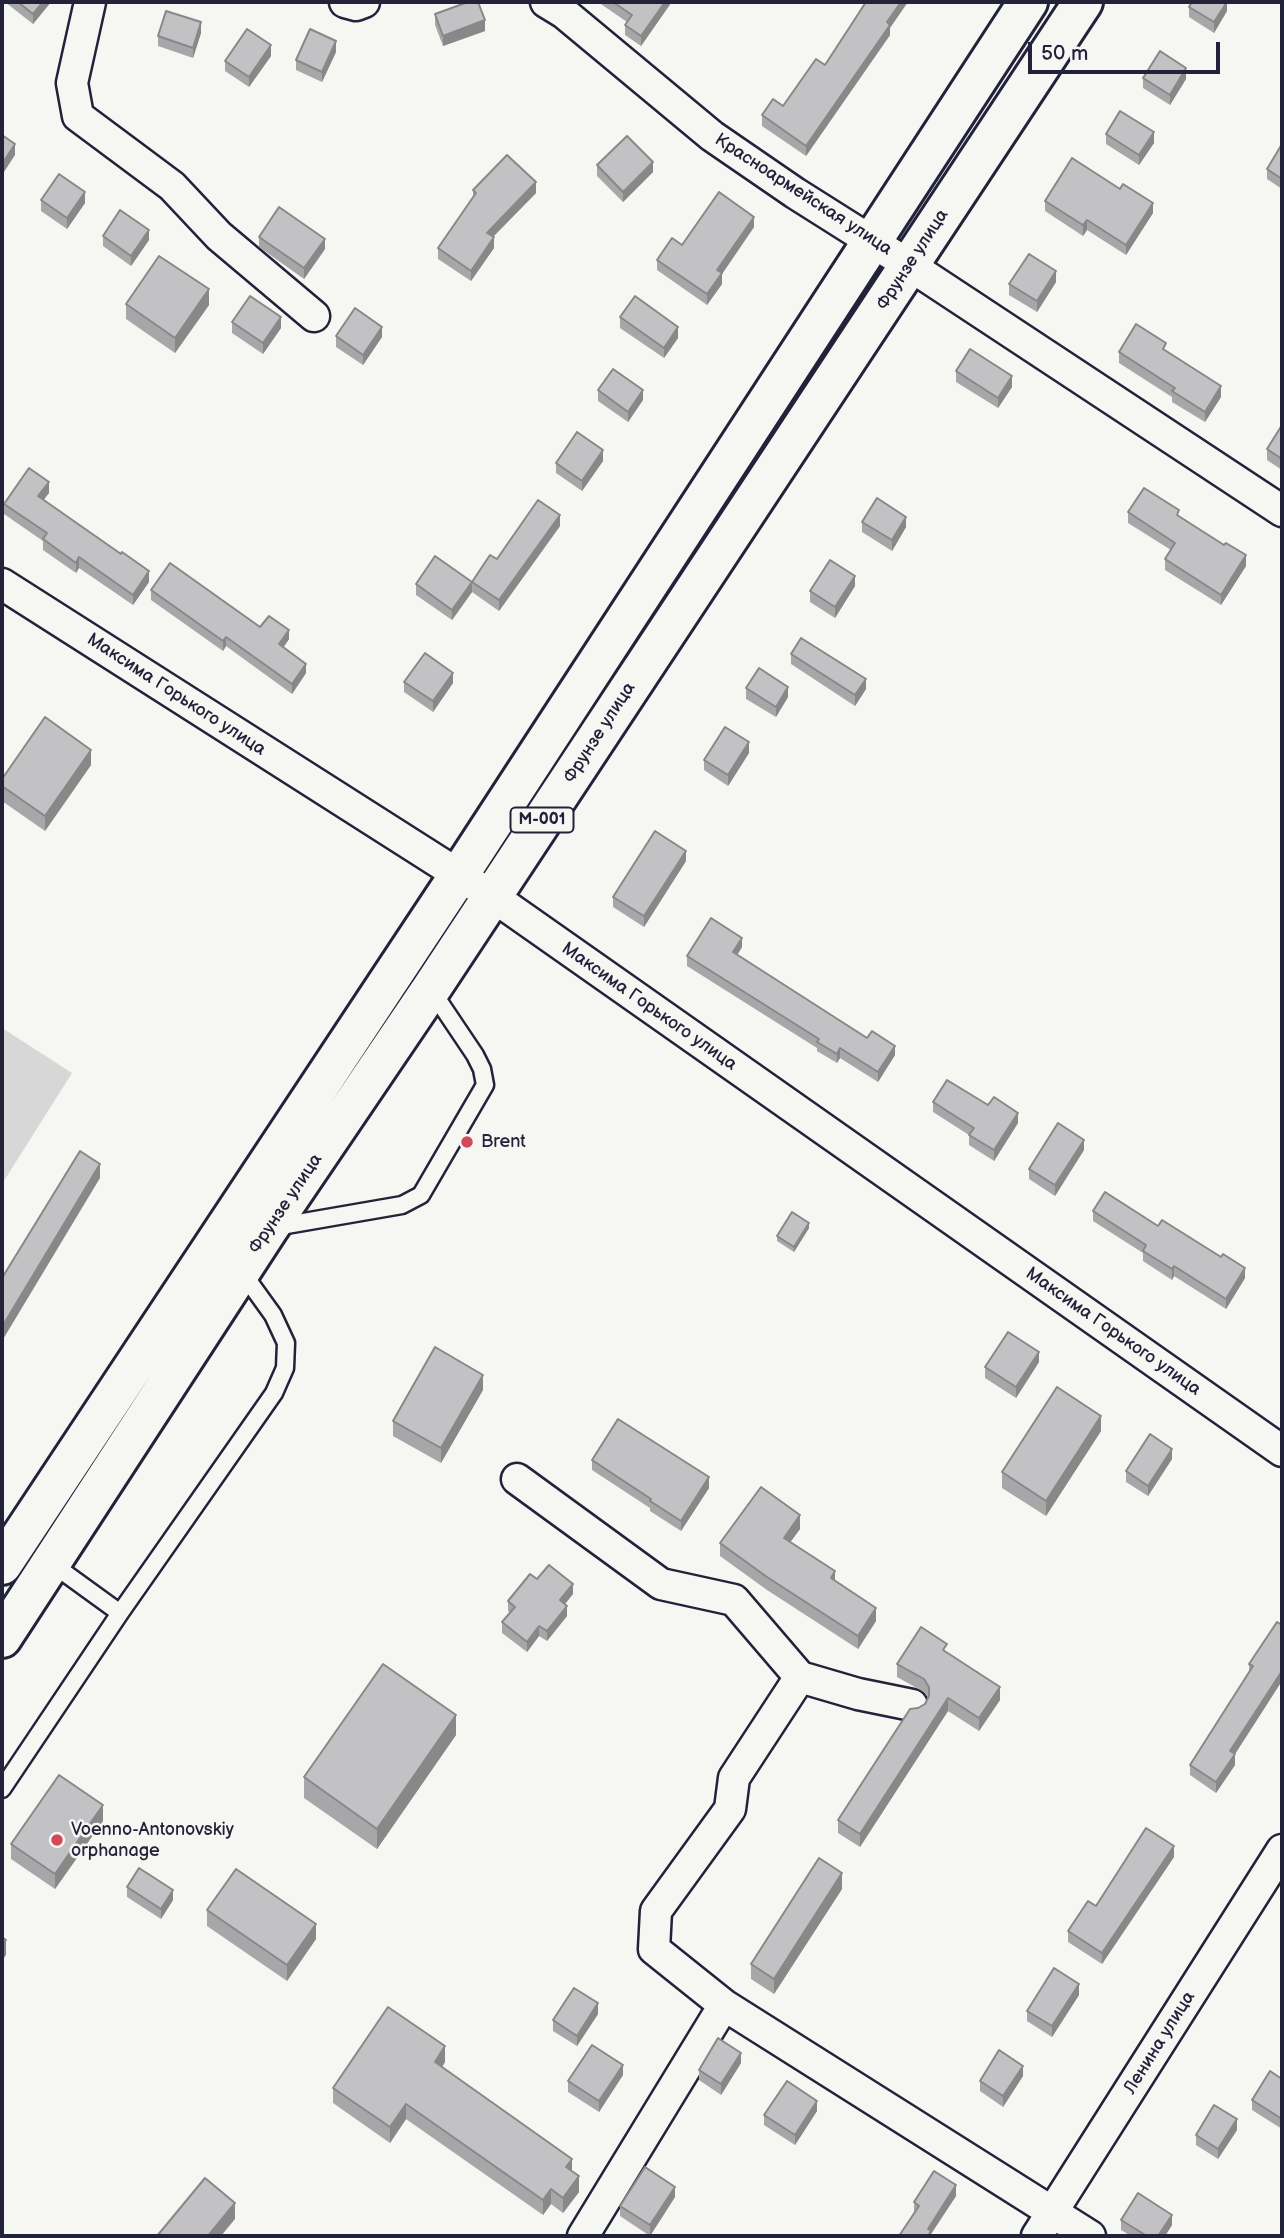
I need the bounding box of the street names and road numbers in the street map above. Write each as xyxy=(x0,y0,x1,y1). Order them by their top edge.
street label: Красноармейская улица xyxy=(710,130,896,260)
street label: Фрунзе улица xyxy=(872,206,954,314)
street label: Максима Горького улица xyxy=(83,629,269,761)
street label: Фрунзе улица xyxy=(559,679,641,787)
road number: M-001 xyxy=(510,807,574,832)
street label: Максима Горького улица xyxy=(557,938,741,1076)
street label: Фрунзе улица xyxy=(245,1150,327,1258)
street label: Максима Горького улица xyxy=(1021,1263,1205,1401)
street label: Ленина улица xyxy=(1120,1988,1200,2098)

